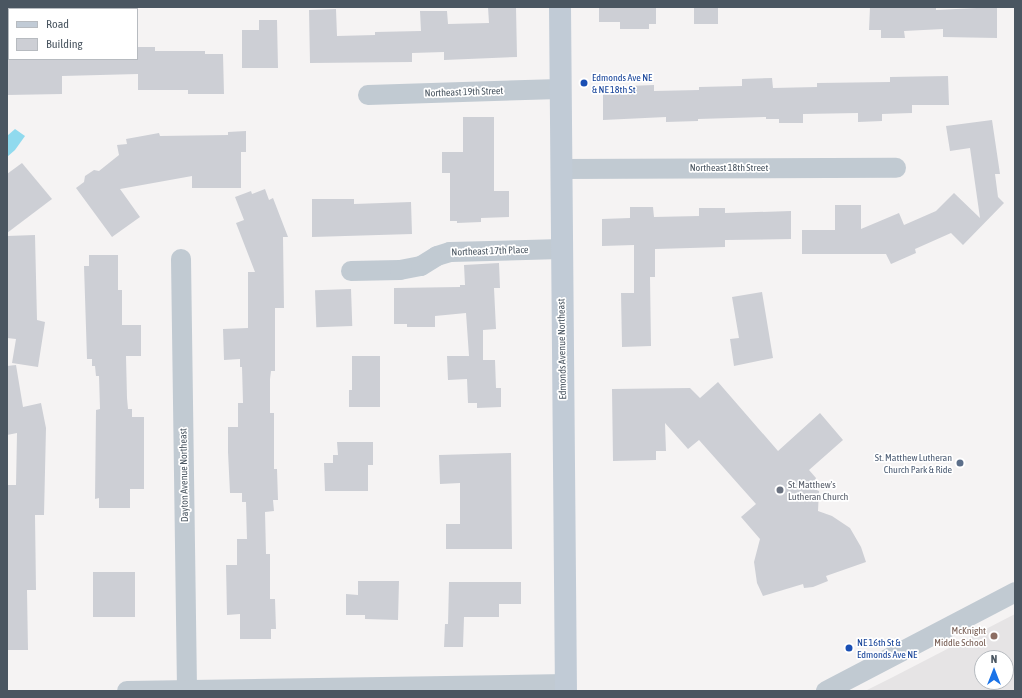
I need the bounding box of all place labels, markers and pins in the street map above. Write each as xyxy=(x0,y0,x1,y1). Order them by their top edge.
place label: Edmonds Ave NE & NE 18th St xyxy=(592,71,652,94)
marker: Edmonds Ave NE & NE 18th St xyxy=(579,78,589,88)
place label: St. Matthew Lutheran Church Park & Ride xyxy=(875,451,952,474)
marker: St. Matthew Lutheran Church Park & Ride xyxy=(955,458,965,468)
place label: St. Matthew's Lutheran Church xyxy=(788,478,848,502)
marker: St. Matthew's Lutheran Church xyxy=(775,485,785,495)
place label: McKnight Middle School xyxy=(934,624,986,648)
marker: McKnight Middle School xyxy=(989,631,999,641)
place label: NE 16th St & Edmonds Ave NE xyxy=(857,636,917,660)
marker: NE 16th St & Edmonds Ave NE xyxy=(844,643,854,653)

